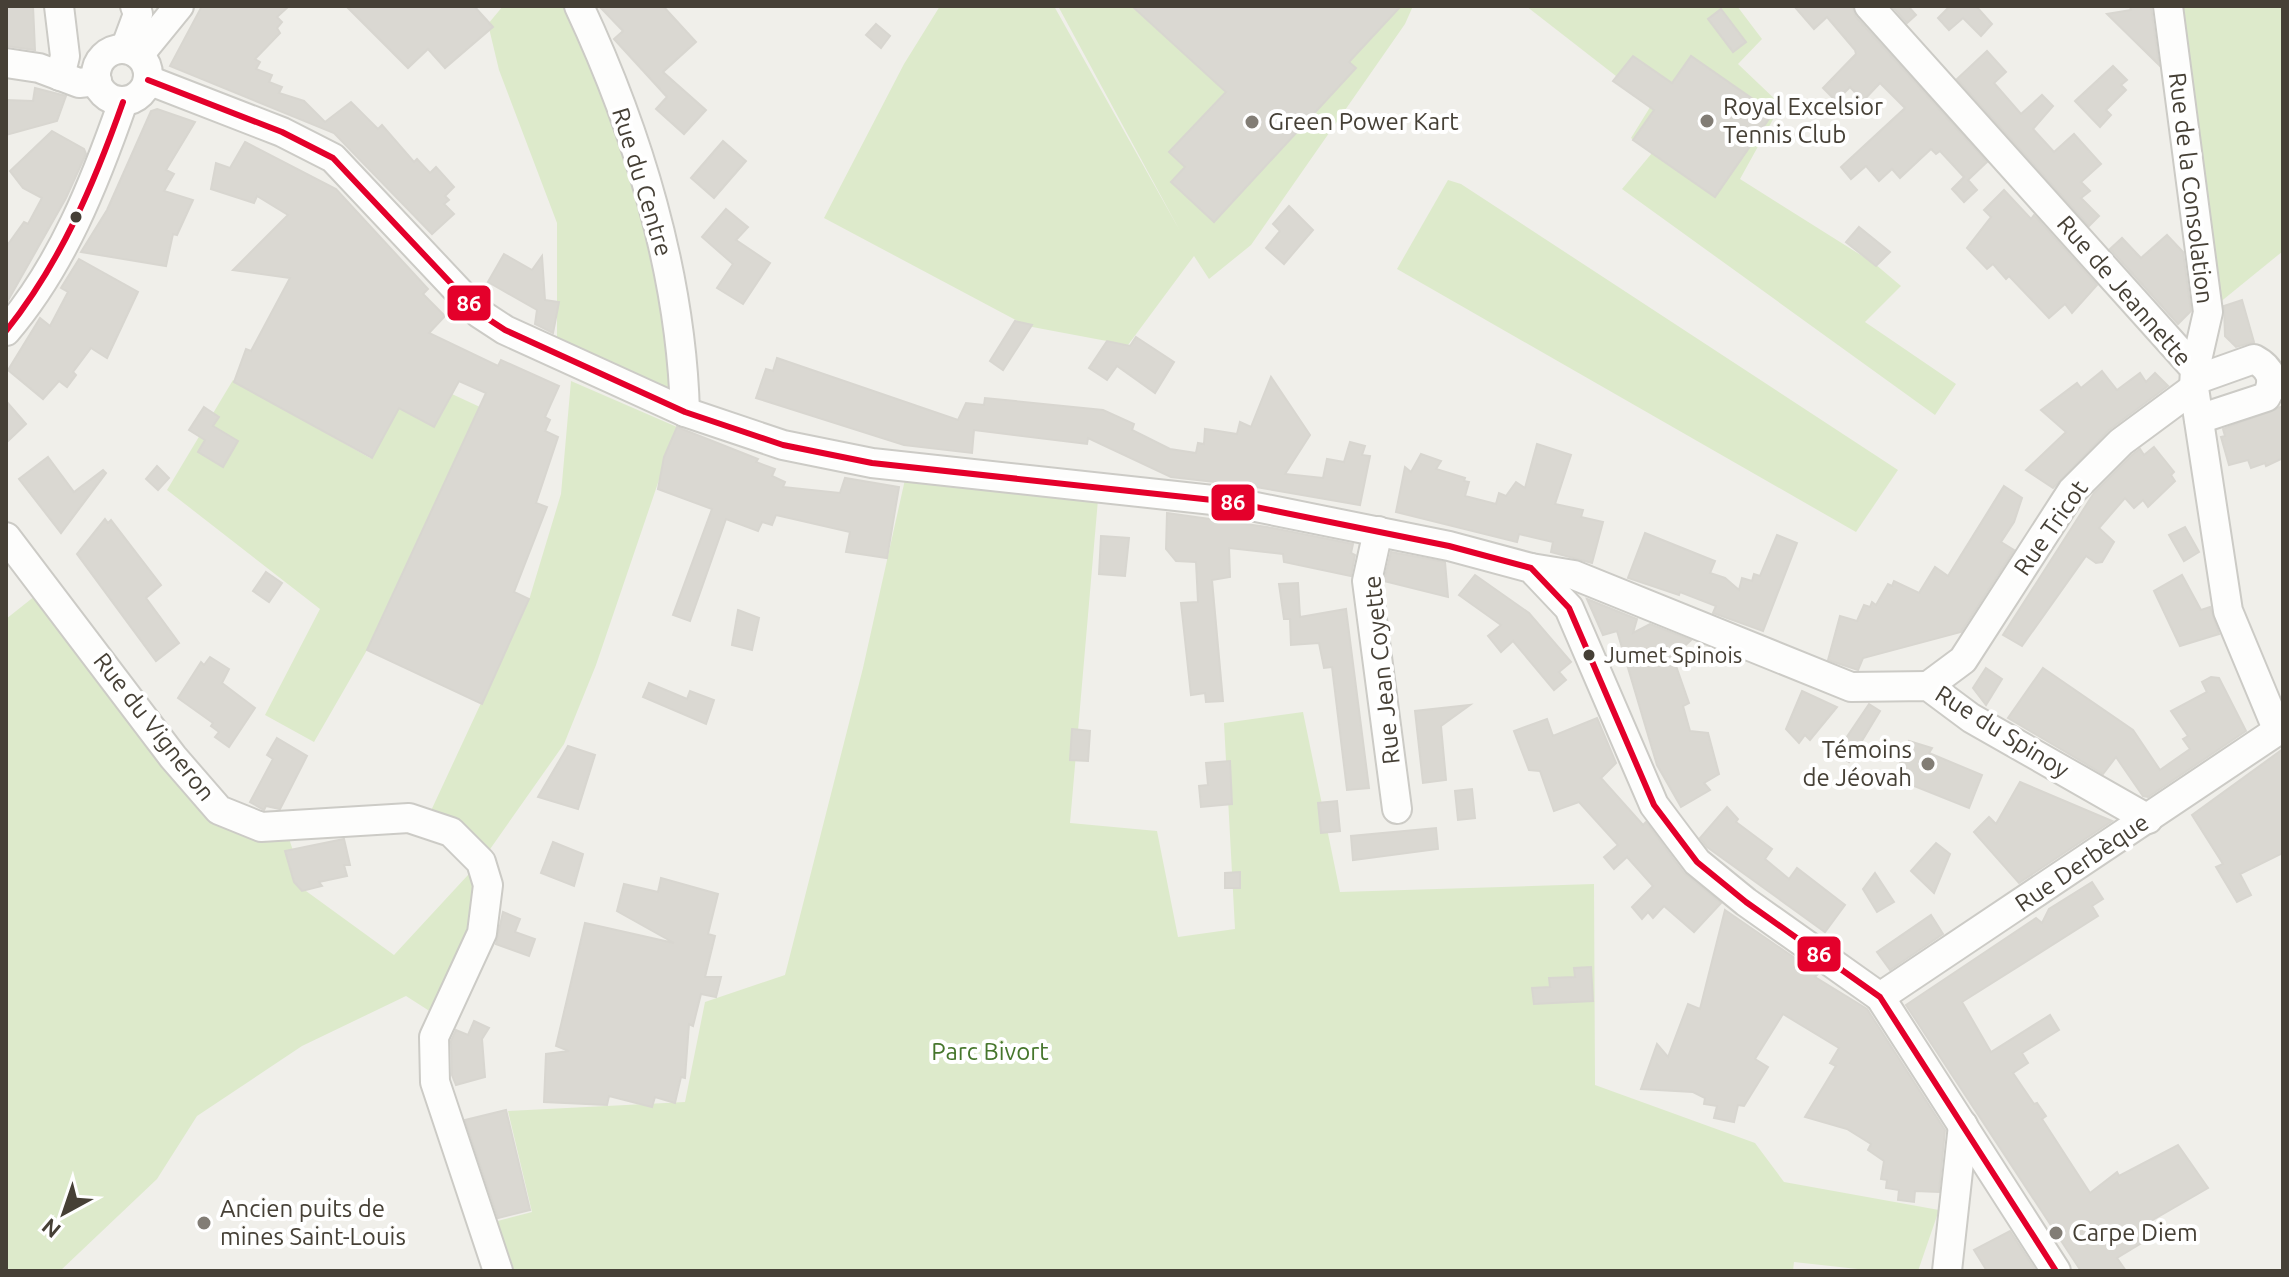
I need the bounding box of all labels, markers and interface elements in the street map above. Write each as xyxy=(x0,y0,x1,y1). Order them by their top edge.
street label: Rue de la Consolation xyxy=(2164,71,2219,305)
place label: Royal Excelsior Tennis Club xyxy=(1723,93,1883,148)
street label: Rue du Centre xyxy=(607,104,678,259)
place label: Green Power Kart xyxy=(1268,108,1459,135)
marker: Royal Excelsior Tennis Club xyxy=(1698,112,1716,130)
marker: Green Power Kart xyxy=(1243,113,1261,131)
unlabelled marker xyxy=(68,209,84,225)
street label: Rue de Jeannette xyxy=(2052,210,2197,371)
line badge: 86 xyxy=(446,284,492,322)
text: 86 xyxy=(457,290,481,315)
street label: Rue Tricot xyxy=(2008,475,2093,580)
line badge: 86 xyxy=(1210,483,1256,522)
text: 86 xyxy=(1221,489,1245,514)
street label: Rue Jean Coyette xyxy=(1358,574,1405,766)
place label: Jumet Spinois xyxy=(1604,642,1742,667)
street label: Rue du Vigneron xyxy=(88,647,220,806)
marker: Jumet Spinois xyxy=(1581,647,1597,663)
street label: Rue du Spinoy xyxy=(1931,680,2074,784)
place label: Témoins de Jéovah xyxy=(1802,736,1912,791)
marker: Témoins de Jéovah xyxy=(1919,755,1937,773)
street label: Rue Derbèque xyxy=(2010,808,2154,917)
line badge: 86 xyxy=(1796,935,1842,973)
text: 86 xyxy=(1807,941,1831,966)
park label: Parc Bivort xyxy=(931,1038,1049,1065)
north arrow xyxy=(24,1173,104,1253)
place label: Ancien puits de mines Saint-Louis xyxy=(220,1195,406,1250)
text: N xyxy=(36,1214,65,1244)
marker: Ancien puits de mines Saint-Louis xyxy=(195,1214,213,1232)
place label: Carpe Diem xyxy=(2072,1219,2198,1246)
marker: Carpe Diem xyxy=(2047,1224,2065,1242)

